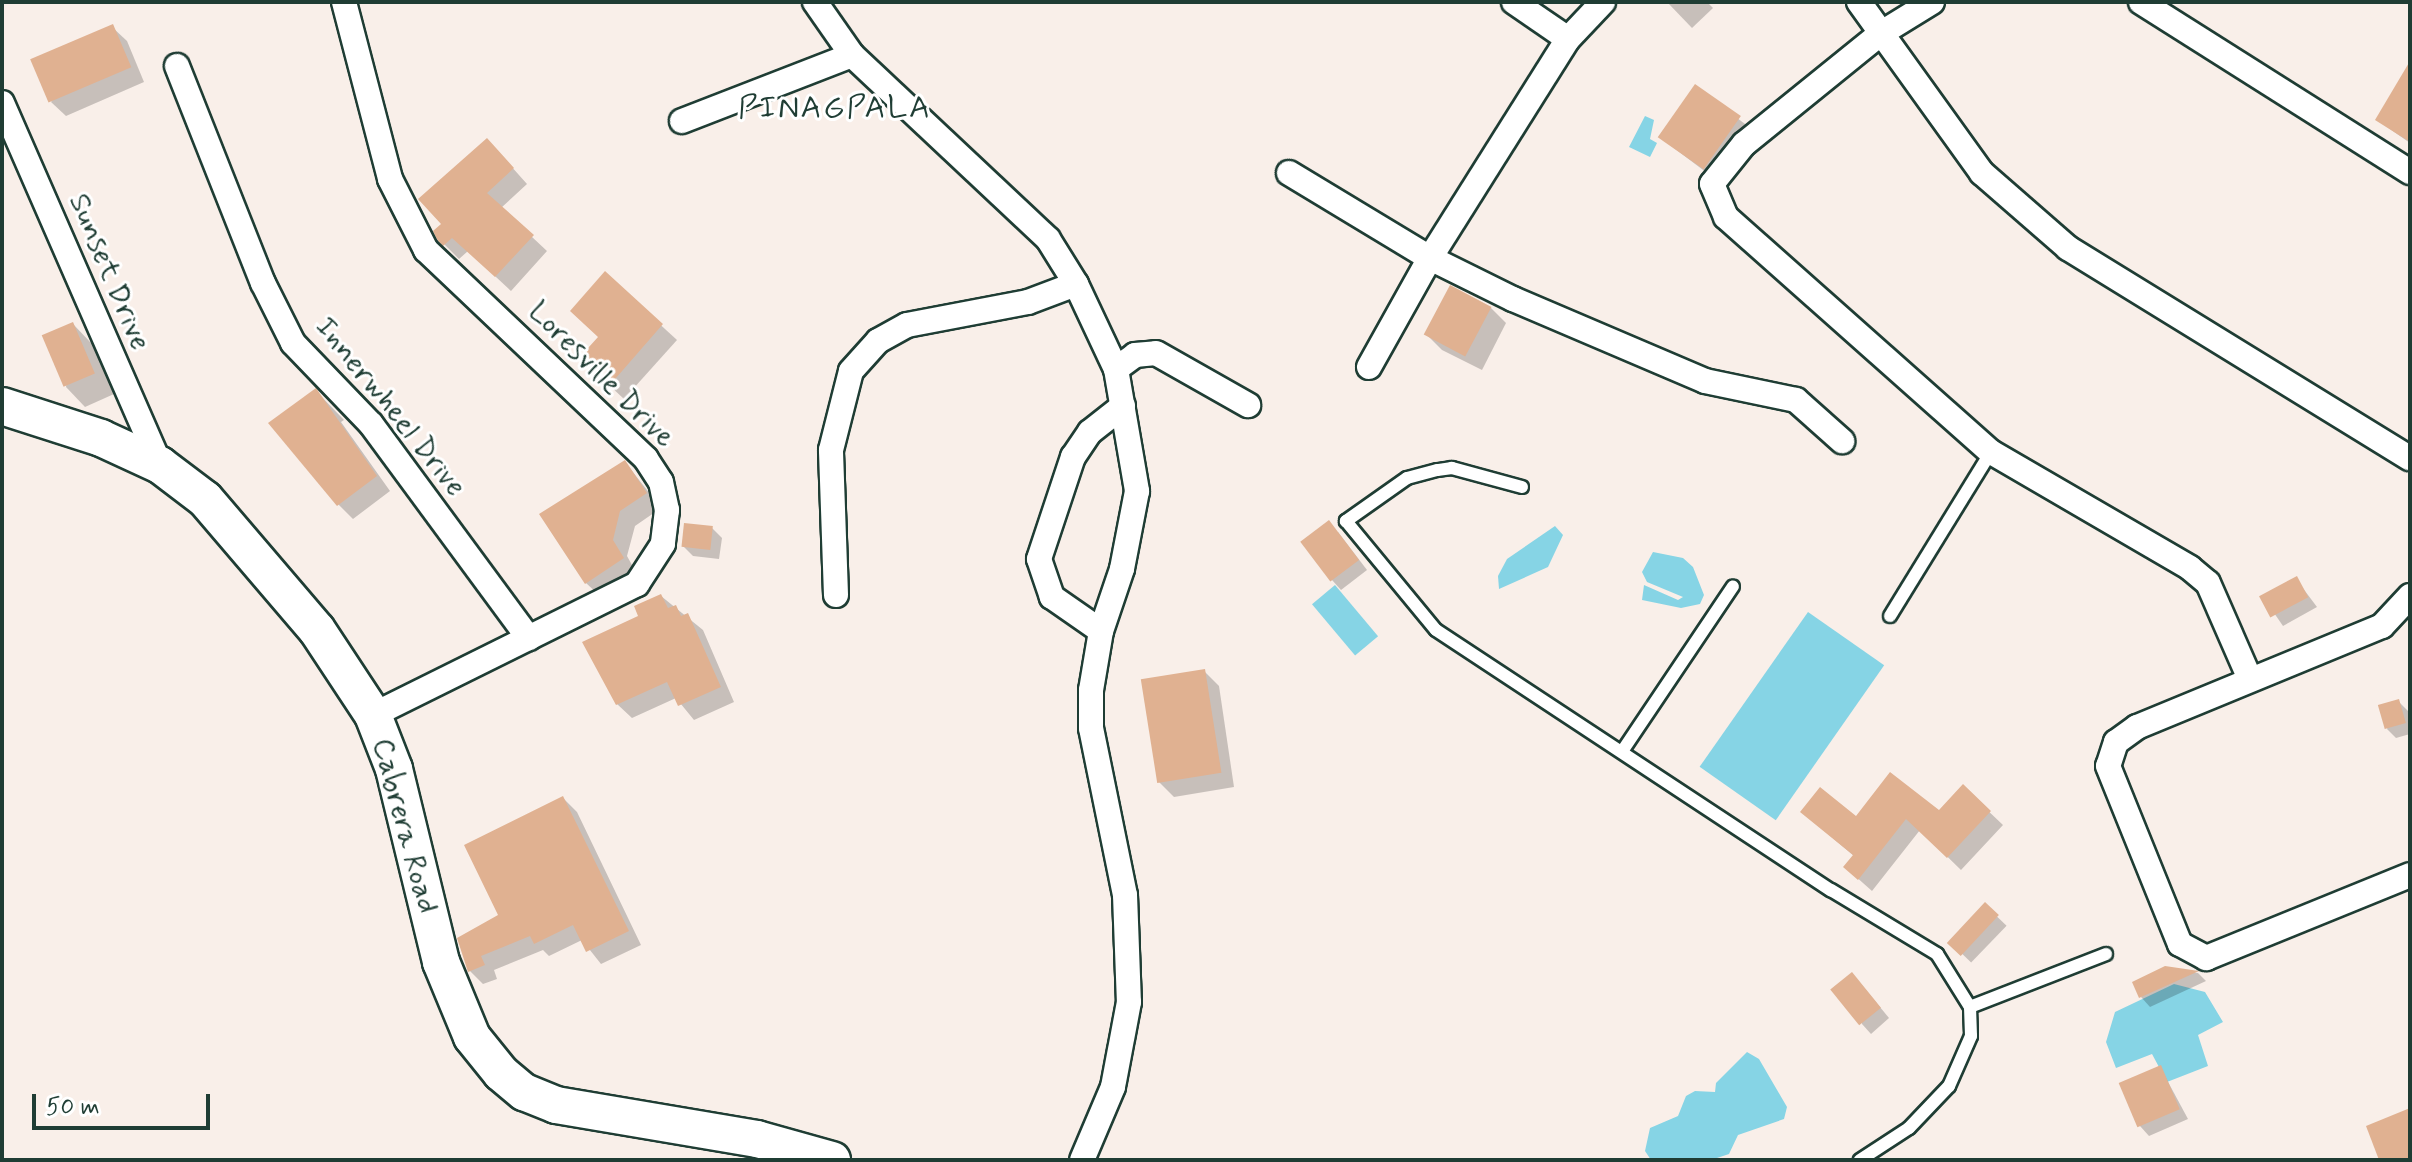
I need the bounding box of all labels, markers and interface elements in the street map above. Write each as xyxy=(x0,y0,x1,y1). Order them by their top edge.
district label: PINAGPALA xyxy=(739,89,931,127)
street label: Sunset Drive xyxy=(60,189,158,355)
street label: Loresville Drive xyxy=(520,294,682,456)
street label: Innerwheel Drive xyxy=(307,310,473,504)
street label: Cabrera Road xyxy=(363,734,445,918)
scale bar xyxy=(36,1078,214,1128)
text: 50 m xyxy=(46,1092,100,1123)

